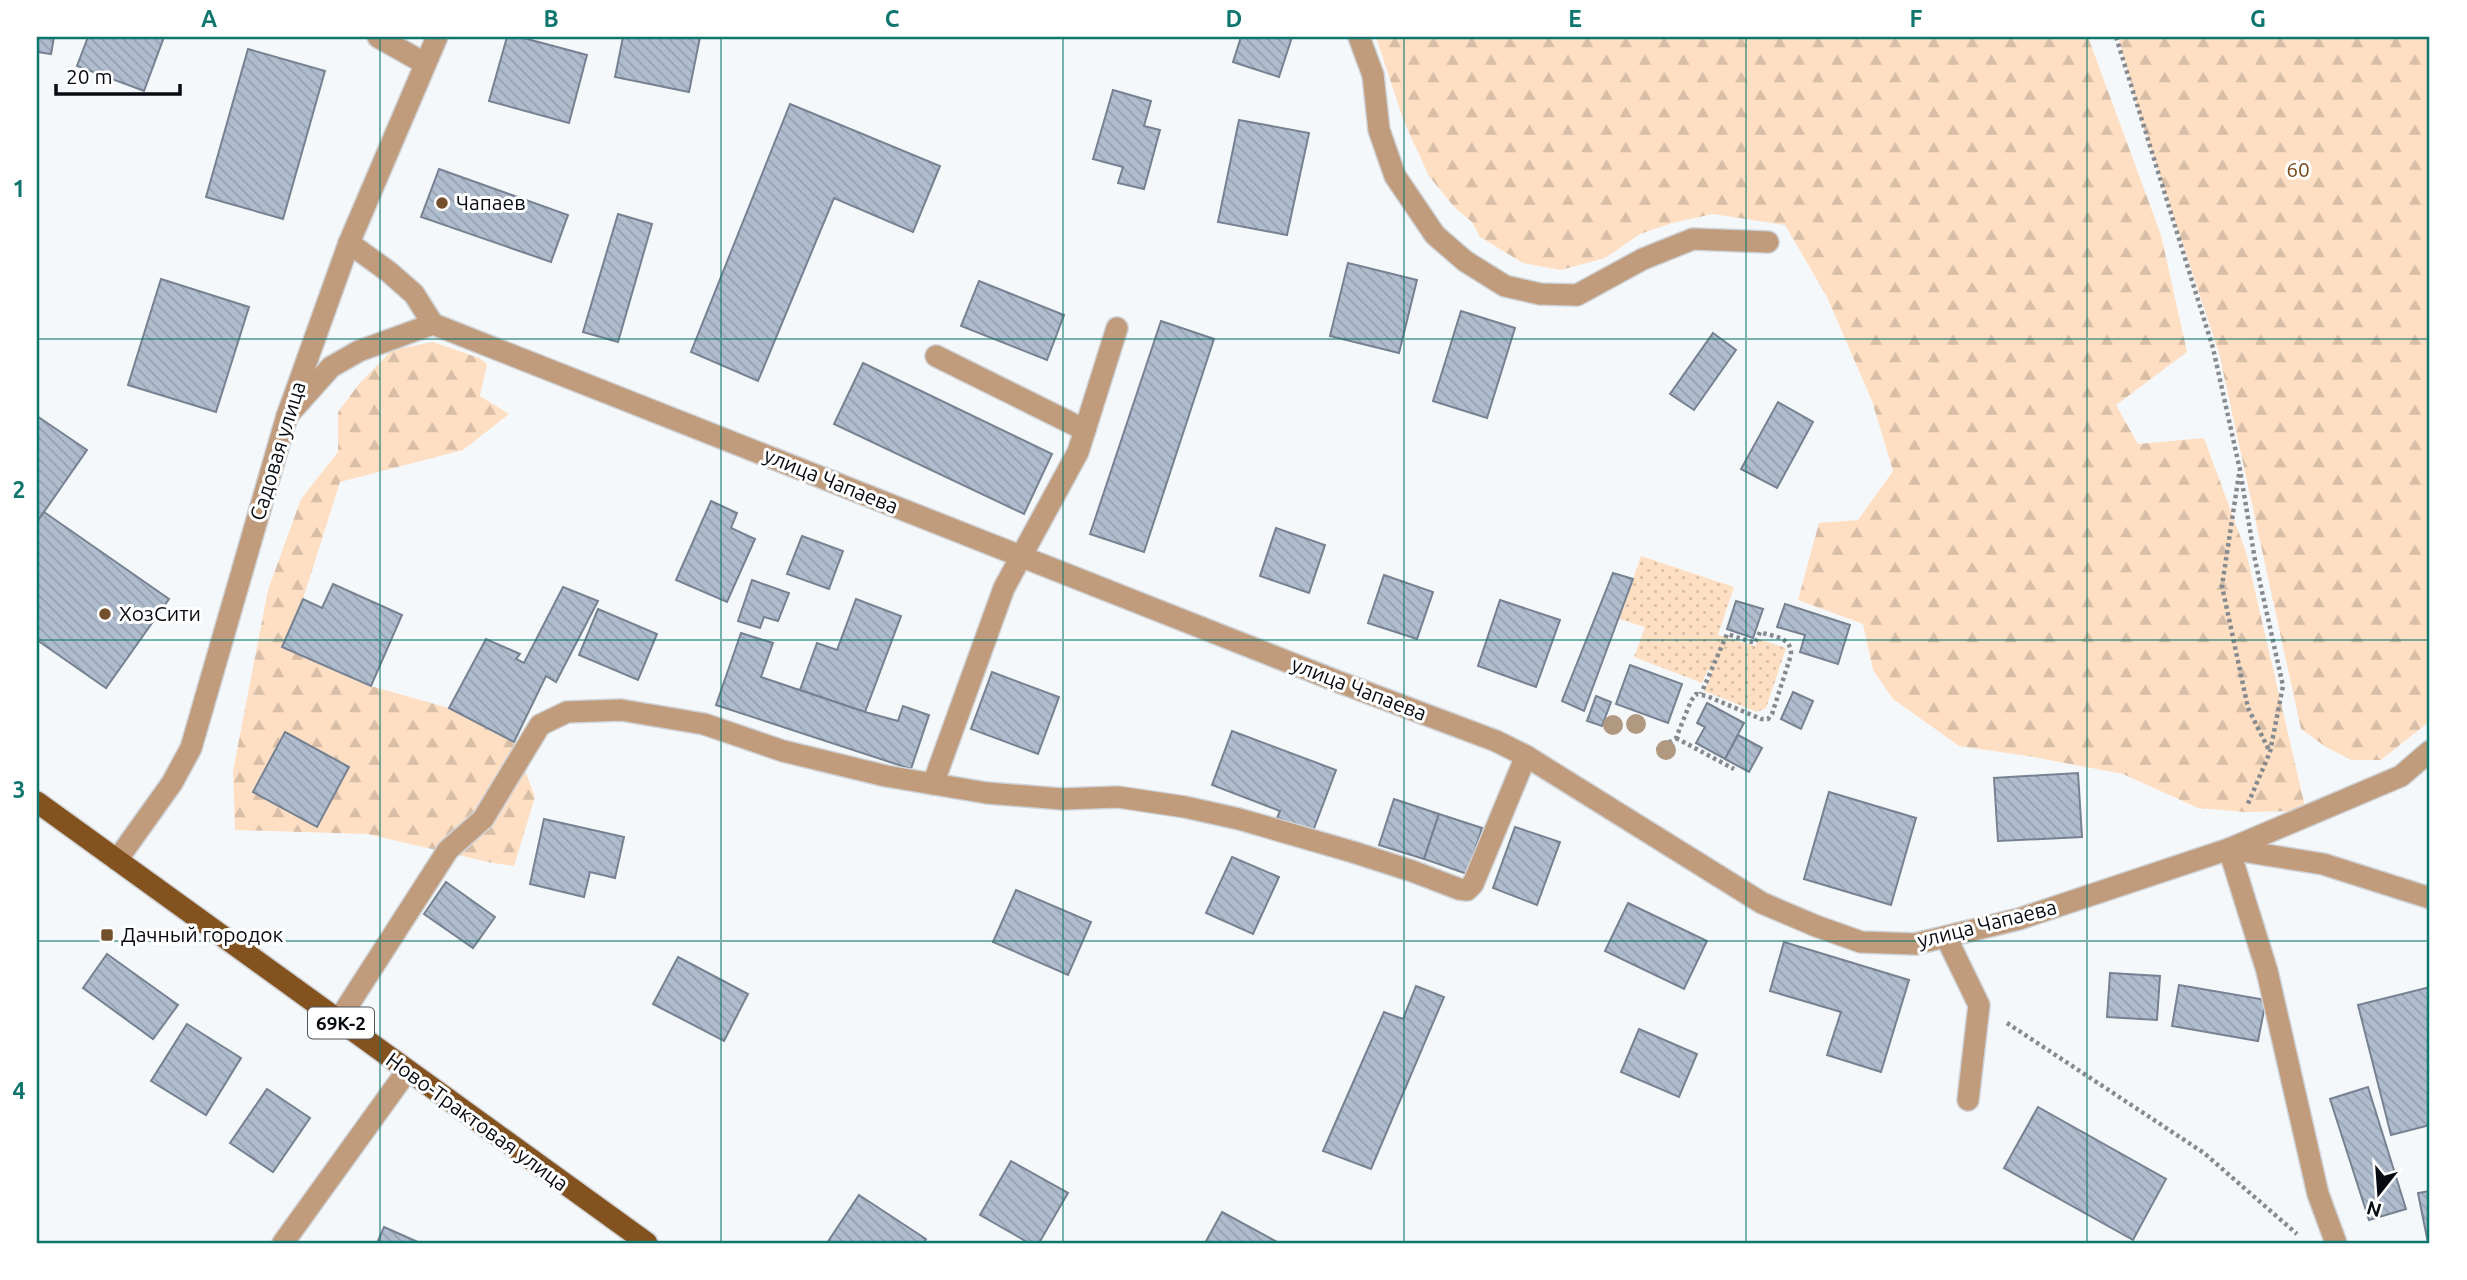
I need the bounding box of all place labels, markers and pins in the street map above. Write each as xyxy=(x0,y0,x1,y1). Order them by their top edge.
place label: Чапаев xyxy=(456,190,526,214)
marker: Чапаев xyxy=(434,195,450,211)
place label: ХозСити xyxy=(119,601,201,625)
marker: ХозСити xyxy=(97,606,113,622)
place label: Дачный городок xyxy=(121,922,283,946)
marker: Дачный городок xyxy=(99,927,115,943)

